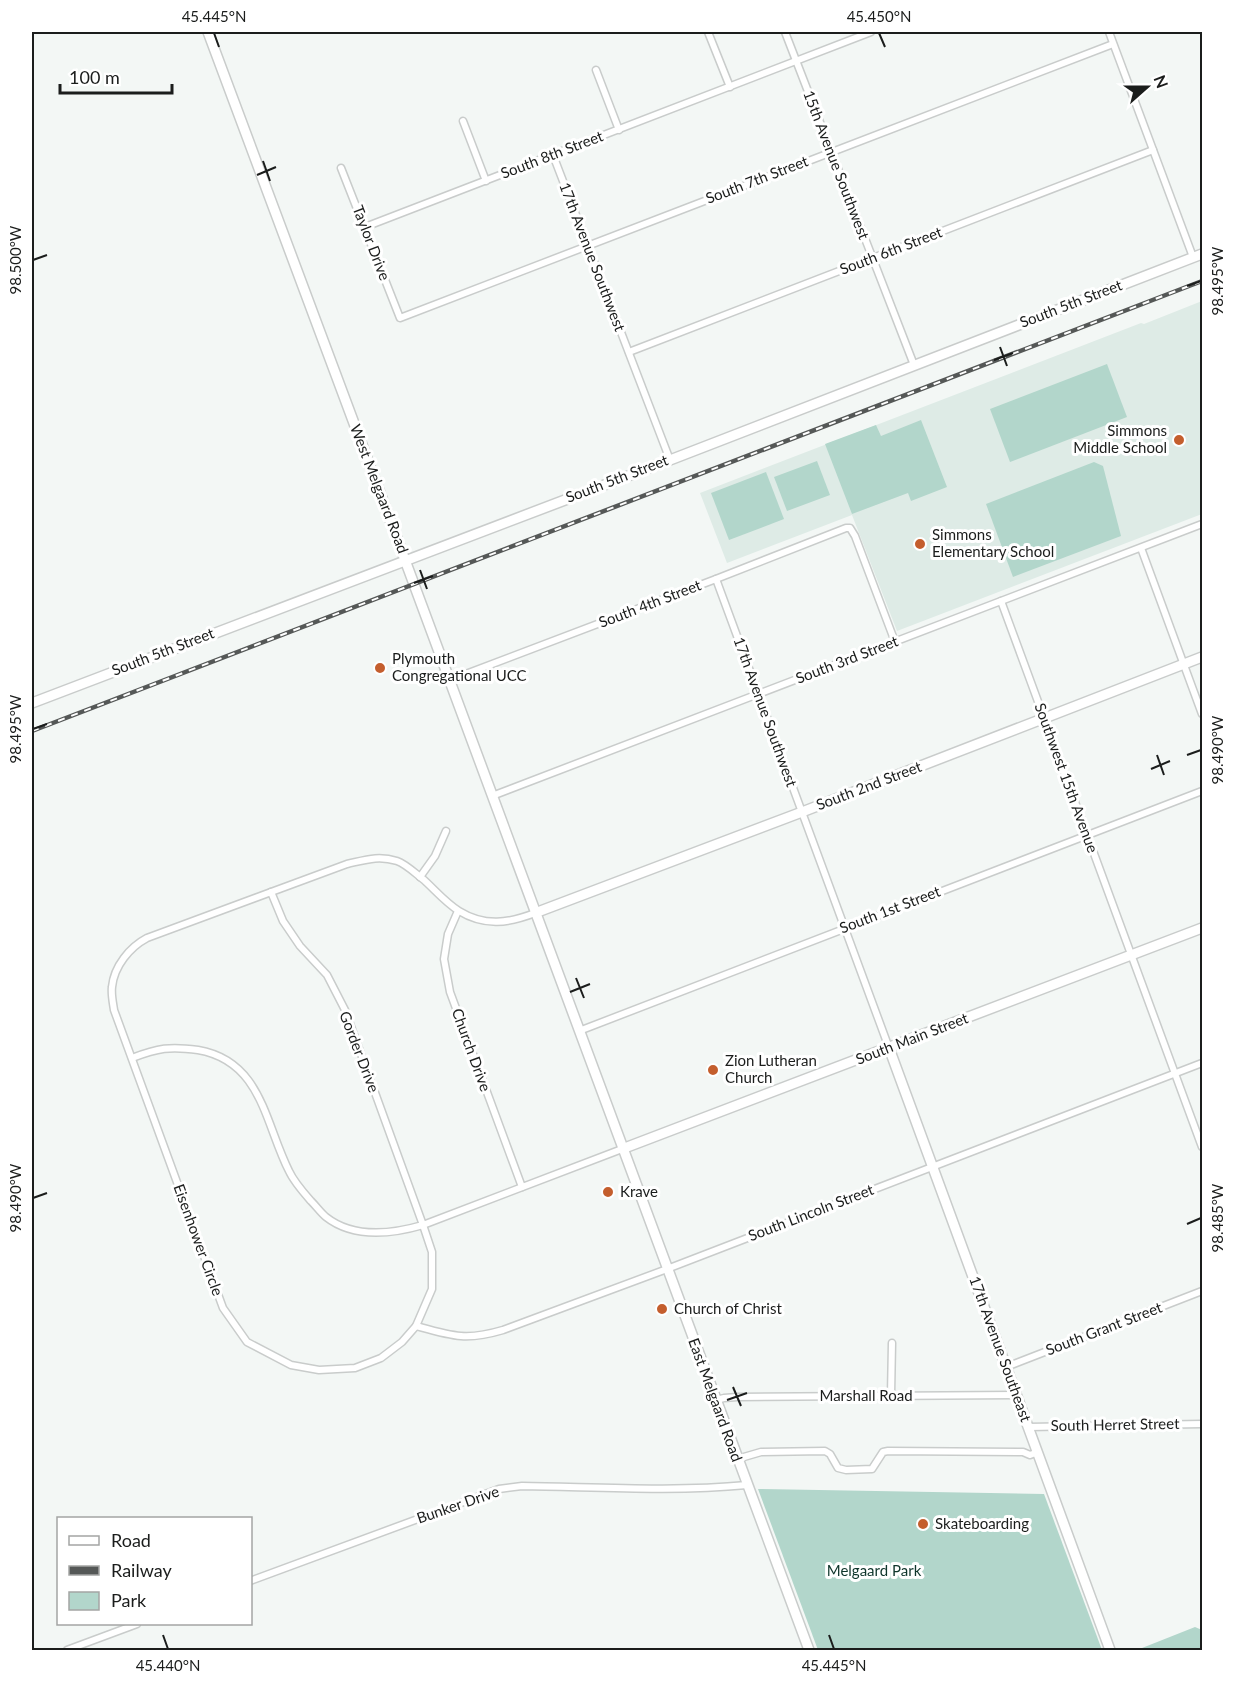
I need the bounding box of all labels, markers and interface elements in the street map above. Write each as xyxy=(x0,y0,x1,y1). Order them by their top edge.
text: 45.445°N xyxy=(182,7,246,25)
text: 45.450°N xyxy=(847,7,911,25)
scale bar xyxy=(60,57,172,95)
north arrow xyxy=(1117,57,1177,117)
text: 100 m xyxy=(69,66,120,88)
text: N xyxy=(1150,72,1173,91)
street label: 15th Avenue Southwest xyxy=(800,88,874,242)
street label: South 8th Street xyxy=(498,126,606,182)
street label: South 7th Street xyxy=(703,151,811,207)
street label: 17th Avenue Southwest xyxy=(556,180,630,334)
street label: Taylor Drive xyxy=(349,203,395,283)
street label: South 6th Street xyxy=(837,222,945,278)
text: 98.500°W xyxy=(6,225,24,294)
text: 98.495°W xyxy=(1208,246,1226,315)
street label: South 5th Street xyxy=(1017,275,1125,331)
place label: Simmons Middle School xyxy=(1073,421,1167,456)
street label: West Melgaard Road xyxy=(347,422,413,556)
marker: Simmons Middle School xyxy=(1172,433,1186,447)
street label: South 5th Street xyxy=(563,450,671,506)
place label: Simmons Elementary School xyxy=(932,525,1054,560)
marker: Simmons Elementary School xyxy=(913,537,927,551)
street label: South 4th Street xyxy=(596,575,704,631)
street label: South 5th Street xyxy=(109,623,217,679)
street label: South 3rd Street xyxy=(793,631,901,687)
street label: 17th Avenue Southwest xyxy=(730,634,802,790)
place label: Plymouth Congregational UCC xyxy=(392,649,527,684)
marker: Plymouth Congregational UCC xyxy=(373,661,387,675)
text: 98.495°W xyxy=(6,694,24,763)
street label: Southwest 15th Avenue xyxy=(1031,700,1102,855)
text: 98.490°W xyxy=(1208,715,1226,784)
street label: South 2nd Street xyxy=(813,756,924,813)
street label: South 1st Street xyxy=(837,881,943,937)
street label: Church Drive xyxy=(449,1006,495,1094)
street label: Gorder Drive xyxy=(336,1008,384,1095)
street label: South Main Street xyxy=(853,1008,971,1068)
place label: Zion Lutheran Church xyxy=(725,1051,817,1086)
marker: Zion Lutheran Church xyxy=(706,1063,720,1077)
text: 98.490°W xyxy=(6,1163,24,1232)
street label: South Lincoln Street xyxy=(745,1180,877,1244)
street label: Eisenhower Circle xyxy=(170,1181,228,1298)
place label: Krave xyxy=(620,1182,658,1200)
text: 98.485°W xyxy=(1208,1183,1226,1252)
marker: Krave xyxy=(601,1185,615,1199)
street label: 17th Avenue Southeast xyxy=(966,1273,1036,1425)
street label: South Grant Street xyxy=(1043,1297,1165,1359)
place label: Church of Christ xyxy=(674,1299,782,1317)
marker: Church of Christ xyxy=(655,1302,669,1316)
street label: East Melgaard Road xyxy=(685,1335,747,1464)
street label: Marshall Road xyxy=(819,1386,913,1404)
street label: South Herret Street xyxy=(1050,1414,1180,1434)
street label: Bunker Drive xyxy=(414,1482,501,1527)
place label: Skateboarding xyxy=(935,1514,1029,1532)
legend xyxy=(57,1517,252,1625)
marker: Skateboarding xyxy=(916,1517,930,1531)
text: Road xyxy=(111,1529,151,1551)
text: Railway xyxy=(111,1559,172,1581)
park label: Melgaard Park xyxy=(827,1561,922,1579)
text: Park xyxy=(111,1589,147,1611)
text: 45.440°N xyxy=(136,1656,200,1674)
text: 45.445°N xyxy=(802,1656,866,1674)

